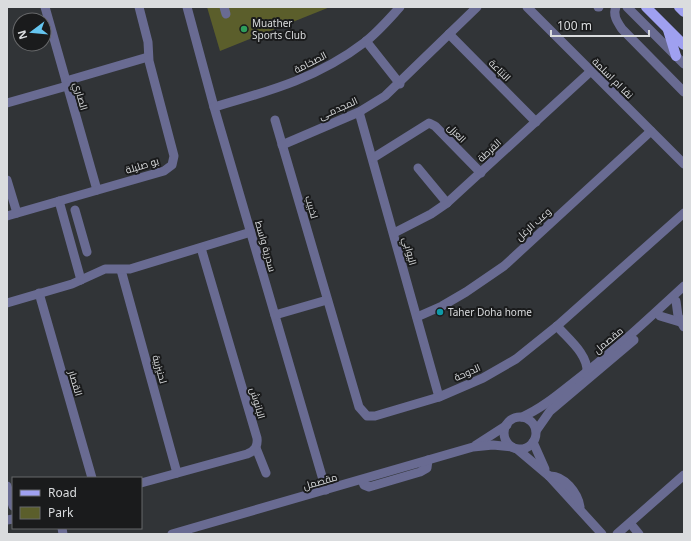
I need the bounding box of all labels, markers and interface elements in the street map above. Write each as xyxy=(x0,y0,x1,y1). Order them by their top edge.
north arrow xyxy=(12,12,52,52)
scale bar xyxy=(551,12,649,38)
place label: Muather Sports Club xyxy=(252,16,306,42)
text: 100 m xyxy=(557,17,592,34)
marker: Muather Sports Club xyxy=(239,24,249,34)
text: N xyxy=(13,29,30,41)
street label: الصخامة xyxy=(291,48,329,76)
street label: نقا ام اسلمة xyxy=(589,54,637,102)
street label: النبّاعة xyxy=(486,56,514,84)
street label: الصاري xyxy=(69,80,92,112)
street label: المجدمـى xyxy=(316,93,360,123)
street label: العزل xyxy=(445,120,469,146)
street label: القرطة xyxy=(474,135,504,165)
street label: بو صليلة xyxy=(124,153,160,177)
street label: لخبيب xyxy=(302,194,322,220)
street label: وعب الرغل xyxy=(512,204,554,244)
street label: سدرية واسط xyxy=(252,219,280,273)
street label: اليوابي xyxy=(399,235,420,267)
place label: Taher Doha home xyxy=(448,305,532,319)
marker: Taher Doha home xyxy=(435,307,445,317)
street label: مقصمل xyxy=(590,323,626,357)
street label: لحنيزبية xyxy=(149,353,171,385)
street label: الدوحة xyxy=(452,360,482,384)
street label: القصار xyxy=(65,368,86,397)
street label: البانوش xyxy=(247,386,269,420)
street label: مقصمل xyxy=(301,469,339,493)
legend xyxy=(12,477,142,529)
text: Road xyxy=(48,484,77,501)
text: Park xyxy=(48,504,74,521)

